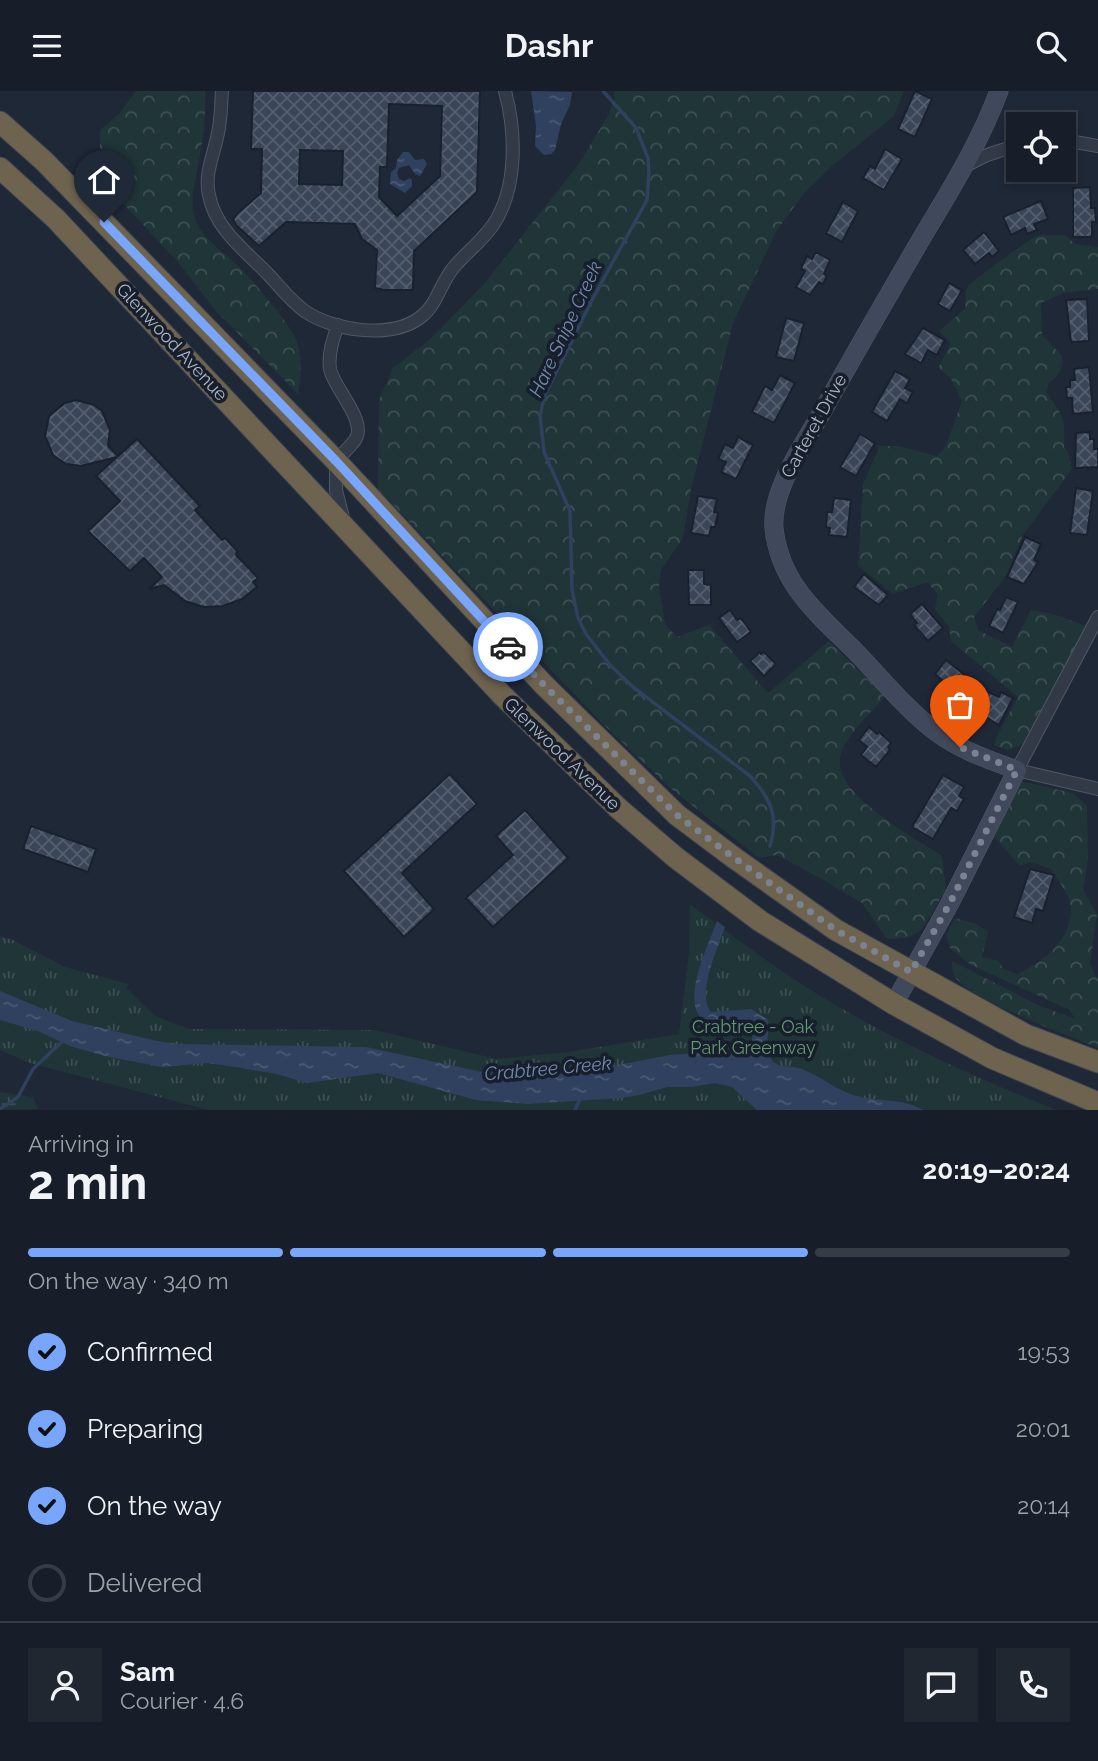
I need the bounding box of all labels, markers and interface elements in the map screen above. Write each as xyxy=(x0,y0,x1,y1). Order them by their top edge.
icon: menu xyxy=(28,27,66,65)
text: Dashr xyxy=(505,27,593,64)
icon: search xyxy=(1032,27,1070,65)
map controls xyxy=(1006,112,1076,182)
button: locate xyxy=(1006,112,1076,182)
pin xyxy=(74,150,134,222)
icon: home xyxy=(85,161,123,199)
water label: Hare Snipe Creek xyxy=(524,258,606,400)
street label: Glenwood Avenue xyxy=(113,279,232,405)
street label: Carteret Drive xyxy=(777,370,851,481)
courier xyxy=(473,612,543,682)
icon: car xyxy=(489,628,527,666)
pin xyxy=(930,675,990,747)
icon: bag xyxy=(941,686,979,724)
street label: Glenwood Avenue xyxy=(500,693,625,815)
park label: Crabtree - Oak Park Greenway xyxy=(690,1016,816,1058)
water label: Crabtree Creek xyxy=(483,1051,613,1085)
text: Arriving in xyxy=(28,1130,134,1157)
text: 20:19–20:24 xyxy=(923,1155,1070,1185)
text: 2 min xyxy=(28,1156,147,1210)
text: On the way · 340 m xyxy=(28,1267,229,1294)
icon: check xyxy=(28,1333,66,1371)
text: Confirmed xyxy=(87,1337,213,1367)
text: 19:53 xyxy=(1018,1338,1070,1365)
icon: check xyxy=(28,1410,66,1448)
text: Preparing xyxy=(87,1414,203,1444)
text: 20:01 xyxy=(1016,1415,1070,1442)
icon: check xyxy=(28,1487,66,1525)
text: On the way xyxy=(87,1491,222,1521)
text: 20:14 xyxy=(1017,1492,1070,1519)
text: Delivered xyxy=(87,1568,202,1598)
button: person xyxy=(28,1648,102,1722)
button: chat xyxy=(904,1648,978,1722)
button: phone xyxy=(996,1648,1070,1722)
text: Sam xyxy=(120,1657,175,1687)
text: Courier · 4.6 xyxy=(120,1687,244,1714)

